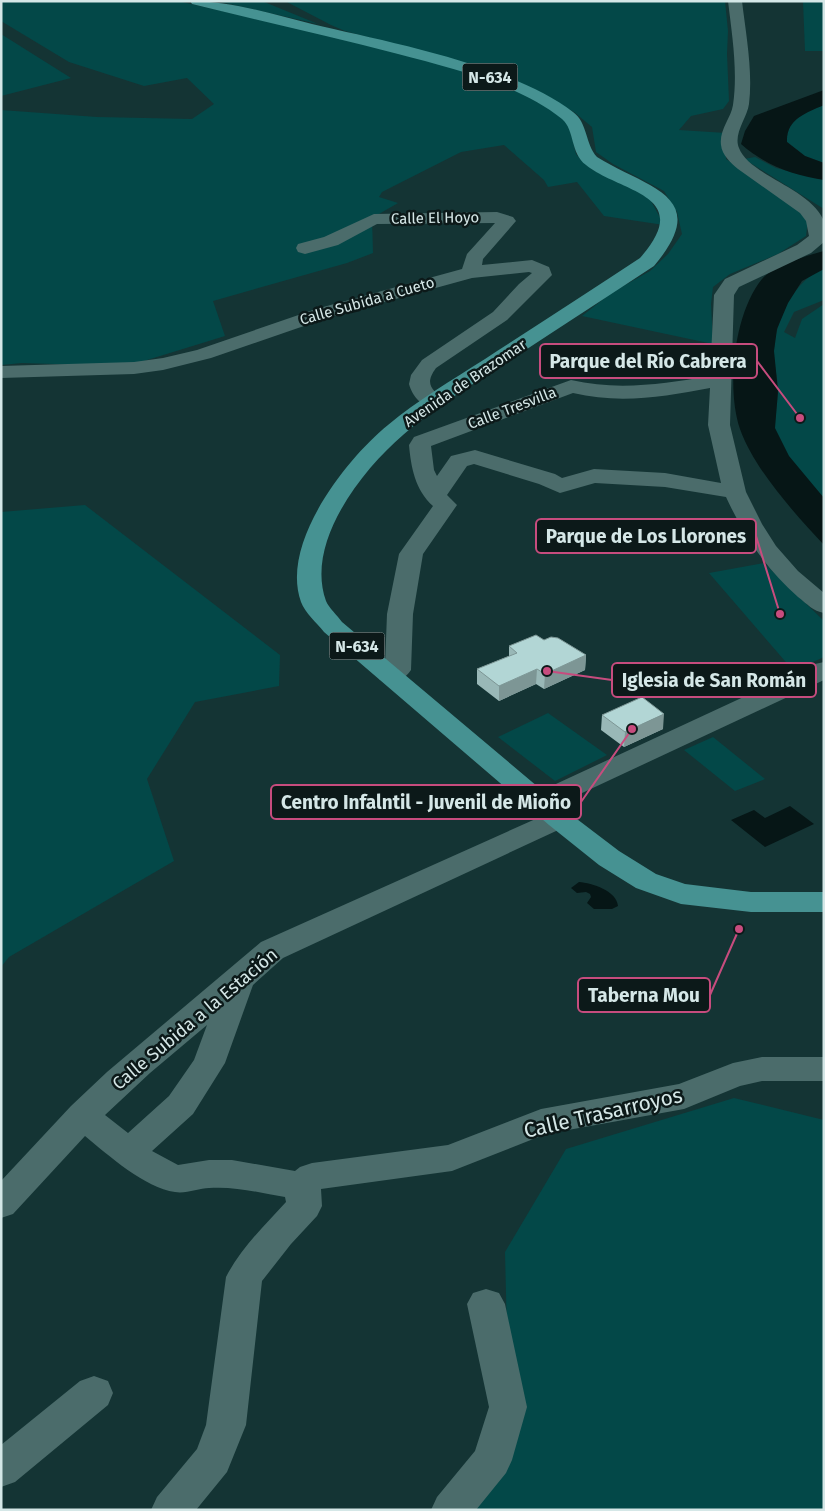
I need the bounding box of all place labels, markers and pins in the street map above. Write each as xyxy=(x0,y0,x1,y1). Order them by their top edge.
callout: Parque del Río Cabrera xyxy=(540,344,757,378)
callout: Parque de Los Llorones xyxy=(536,519,756,553)
callout: Iglesia de San Román xyxy=(612,663,816,697)
callout: Centro Infalntil - Juvenil de Mioño xyxy=(271,785,581,819)
callout: Taberna Mou xyxy=(578,978,710,1012)

